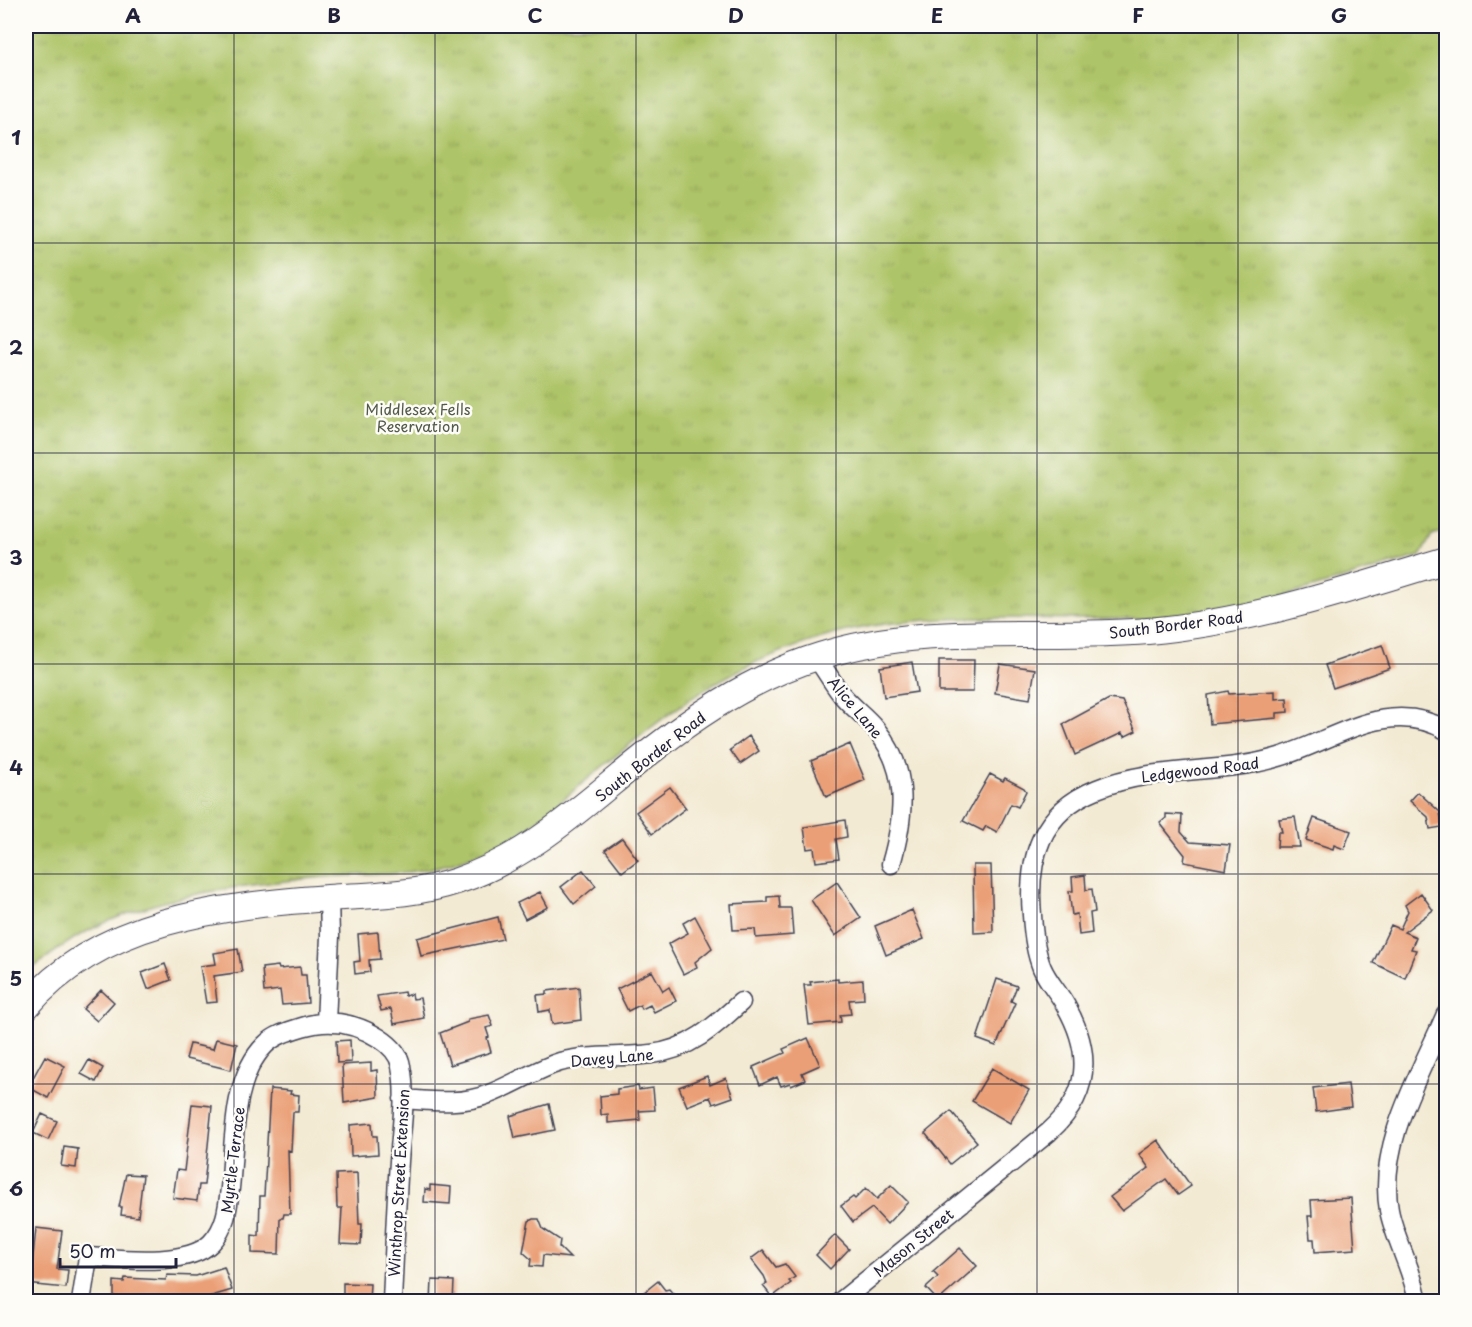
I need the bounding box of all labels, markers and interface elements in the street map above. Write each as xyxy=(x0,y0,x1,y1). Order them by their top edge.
text: A xyxy=(125,0,141,30)
text: B xyxy=(327,0,341,30)
text: C xyxy=(527,0,543,30)
text: D xyxy=(728,0,744,30)
text: E xyxy=(931,0,943,30)
text: F xyxy=(1132,0,1144,30)
text: G xyxy=(1331,0,1347,30)
text: 1 xyxy=(11,122,21,152)
text: 2 xyxy=(9,332,23,362)
park label: Middlesex Fells Reservation xyxy=(365,397,471,437)
text: 3 xyxy=(9,542,23,572)
street label: South Border Road xyxy=(1108,604,1244,644)
street label: Alice Lane xyxy=(823,671,889,743)
street label: South Border Road xyxy=(590,705,710,807)
street label: Ledgewood Road xyxy=(1140,750,1260,788)
text: 4 xyxy=(9,752,23,782)
text: 5 xyxy=(10,963,22,993)
street label: Davey Lane xyxy=(569,1042,655,1072)
street label: Winthrop Street Extension xyxy=(382,1088,414,1278)
street label: Myrtle Terrace xyxy=(214,1105,250,1214)
text: 6 xyxy=(9,1173,23,1203)
street label: Mason Street xyxy=(868,1202,958,1282)
scale bar xyxy=(60,1231,176,1269)
text: 50 m xyxy=(69,1237,116,1264)

